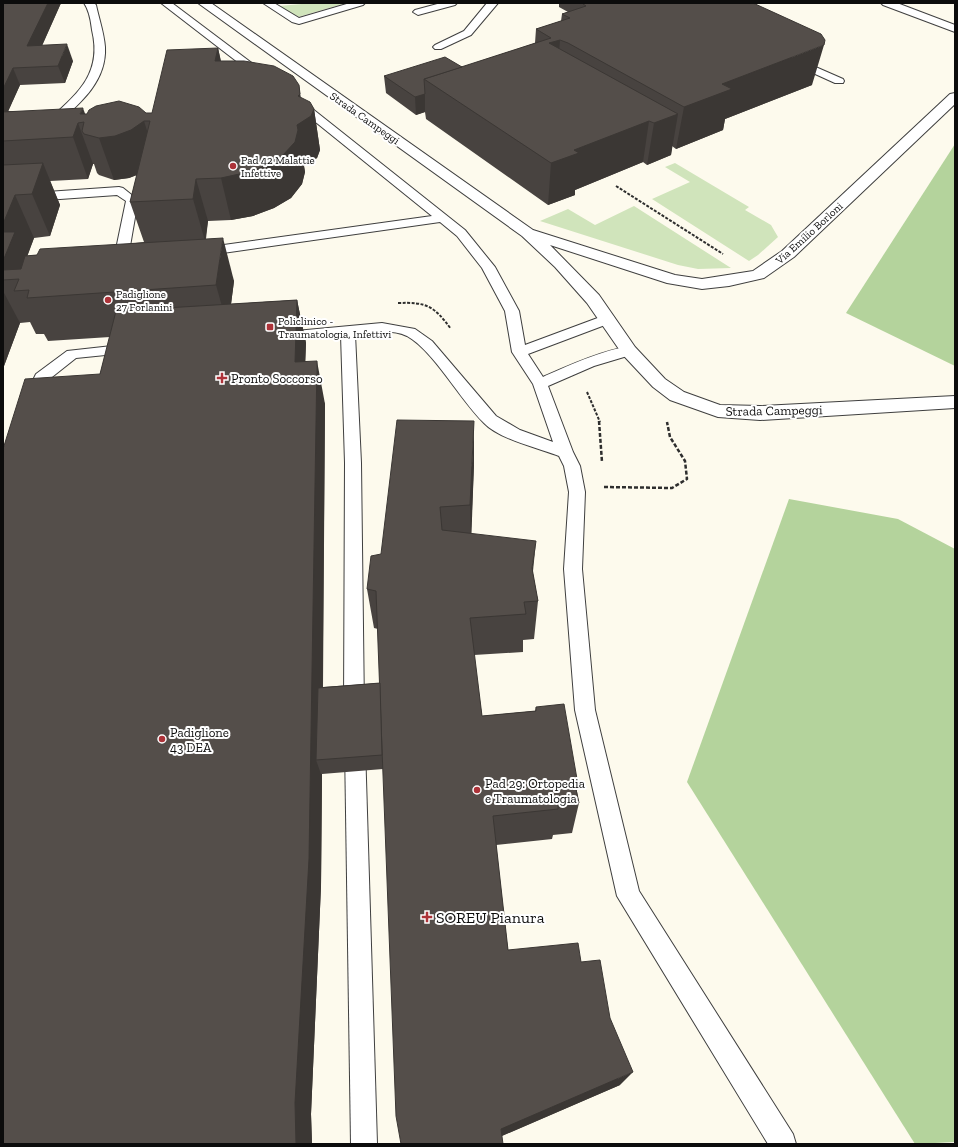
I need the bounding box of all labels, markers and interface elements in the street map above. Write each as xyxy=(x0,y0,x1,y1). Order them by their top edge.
street label: Strada Campeggi xyxy=(327,90,402,147)
place label: Pad 42 Malattie Infettive xyxy=(241,154,315,180)
marker: Pad 42 Malattie Infettive xyxy=(228,161,238,171)
street label: Via Emilio Borloni xyxy=(772,200,846,268)
place label: Padiglione 27 Forlanini xyxy=(116,288,172,314)
marker: Padiglione 27 Forlanini xyxy=(103,295,113,305)
place label: Policlinico - Traumatologia, Infettivi xyxy=(278,315,391,341)
marker: Policlinico - Traumatologia, Infettivi xyxy=(265,322,275,332)
place label: Pronto Soccorso xyxy=(231,371,323,386)
marker: Pronto Soccorso xyxy=(216,372,228,384)
street label: Strada Campeggi xyxy=(725,402,823,419)
place label: Padiglione 43 DEA xyxy=(170,725,229,755)
marker: Padiglione 43 DEA xyxy=(157,734,167,744)
place label: Pad 29: Ortopedia e Traumatologia xyxy=(485,776,586,806)
marker: Pad 29: Ortopedia e Traumatologia xyxy=(472,785,482,795)
place label: SOREU Pianura xyxy=(436,908,545,927)
marker: SOREU Pianura xyxy=(421,911,433,923)

